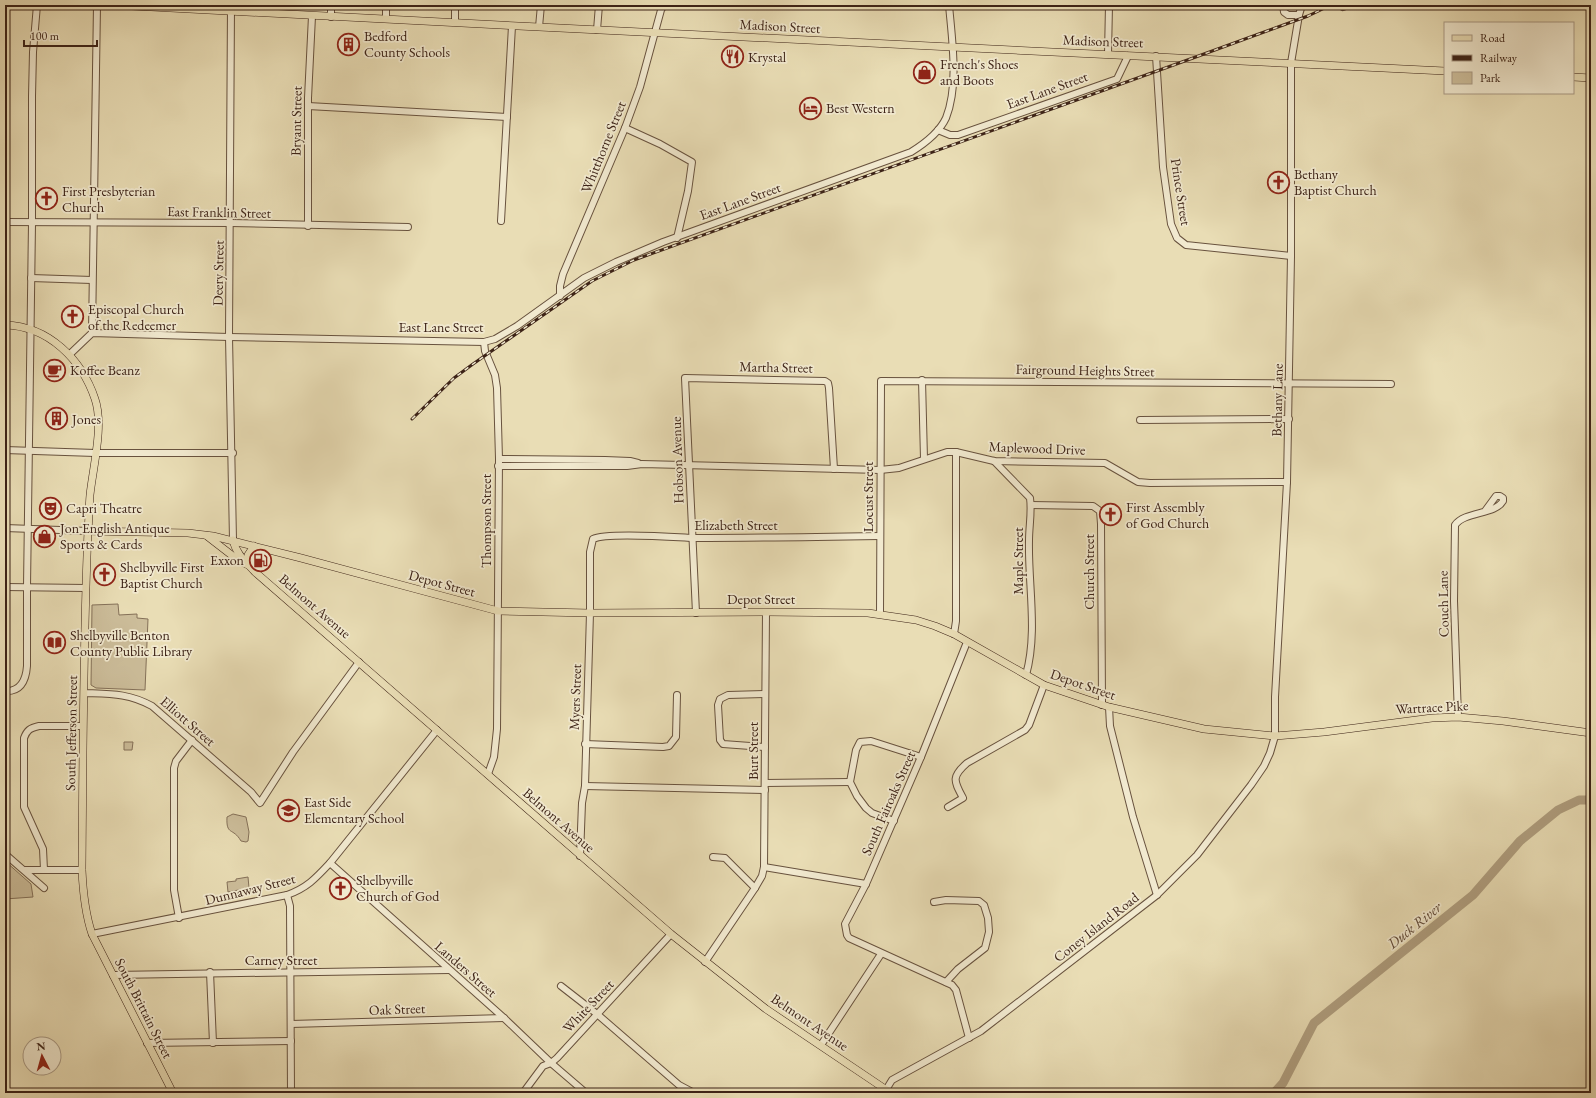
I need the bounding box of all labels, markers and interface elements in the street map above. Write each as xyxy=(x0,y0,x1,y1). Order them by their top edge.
street label: Madison Street xyxy=(739,15,821,37)
scale bar xyxy=(24,22,97,48)
legend xyxy=(1444,22,1574,94)
place label: Bedford County Schools xyxy=(364,27,450,61)
text: 100 m xyxy=(30,28,60,44)
text: Road xyxy=(1480,30,1506,46)
building icon: Bedford County Schools xyxy=(336,31,362,57)
street label: Madison Street xyxy=(1062,31,1144,51)
restaurant icon: Krystal xyxy=(720,44,746,70)
place label: Krystal xyxy=(748,48,787,66)
text: Railway xyxy=(1480,50,1518,66)
place label: French's Shoes and Boots xyxy=(940,55,1019,89)
shop icon: French's Shoes and Boots xyxy=(911,59,937,85)
street label: East Lane Street xyxy=(1004,67,1091,113)
text: Park xyxy=(1480,70,1501,86)
street label: Bryant Street xyxy=(286,85,306,156)
hotel icon: Best Western xyxy=(798,95,824,121)
street label: Whitthorne Street xyxy=(576,98,630,196)
place label: Best Western xyxy=(826,99,895,117)
street label: Prince Street xyxy=(1167,157,1195,227)
place label: Bethany Baptist Church xyxy=(1294,165,1377,199)
church icon: Bethany Baptist Church xyxy=(1265,169,1291,195)
street label: East Lane Street xyxy=(697,178,784,224)
place label: First Presbyterian Church xyxy=(62,182,156,216)
church icon: First Presbyterian Church xyxy=(34,186,60,212)
street label: East Franklin Street xyxy=(167,202,272,222)
street label: Deery Street xyxy=(208,239,228,306)
place label: Episcopal Church of the Redeemer xyxy=(88,300,184,334)
church icon: Episcopal Church of the Redeemer xyxy=(60,304,86,330)
street label: East Lane Street xyxy=(398,318,484,336)
cafe icon: Koffee Beanz xyxy=(42,357,68,383)
street label: Martha Street xyxy=(739,357,813,377)
street label: Fairground Heights Street xyxy=(1015,360,1155,380)
place label: Koffee Beanz xyxy=(70,361,140,379)
street label: Bethany Lane xyxy=(1267,363,1287,437)
building icon: Jones xyxy=(44,406,70,432)
place label: Jones xyxy=(71,410,102,428)
street label: Hobson Avenue xyxy=(666,416,688,504)
street label: Maplewood Drive xyxy=(988,437,1086,459)
street label: Locust Street xyxy=(859,461,877,532)
street label: Thompson Street xyxy=(477,473,495,568)
theatre icon: Capri Theatre xyxy=(37,495,63,521)
place label: First Assembly of God Church xyxy=(1126,498,1209,532)
place label: Capri Theatre xyxy=(66,499,142,517)
church icon: First Assembly of God Church xyxy=(1098,502,1124,528)
street label: Elizabeth Street xyxy=(694,516,778,534)
place label: Jon English Antique Sports & Cards xyxy=(59,519,170,553)
shop icon: Jon English Antique Sports & Cards xyxy=(31,523,57,549)
street label: Maple Street xyxy=(1009,527,1027,595)
street label: Church Street xyxy=(1080,534,1098,610)
fuel station icon: Exxon xyxy=(247,547,273,573)
place label: Exxon xyxy=(210,551,245,569)
place label: Shelbyville First Baptist Church xyxy=(120,558,205,592)
church icon: Shelbyville First Baptist Church xyxy=(92,562,118,588)
street label: Depot Street xyxy=(407,565,478,601)
street label: Belmont Avenue xyxy=(275,570,355,643)
street label: Couch Lane xyxy=(1433,570,1453,637)
street label: Depot Street xyxy=(727,590,796,608)
place label: Shelbyville Benton County Public Library xyxy=(70,626,193,660)
library icon: Shelbyville Benton County Public Library xyxy=(42,630,68,656)
street label: Myers Street xyxy=(565,663,585,730)
street label: Depot Street xyxy=(1048,664,1119,704)
street label: South Jefferson Street xyxy=(61,674,81,791)
street label: Elliott Street xyxy=(157,692,220,750)
street label: Wartrace Pike xyxy=(1395,696,1470,718)
street label: Burt Street xyxy=(744,721,762,780)
street label: South Fairoaks Street xyxy=(857,747,919,858)
street label: Belmont Avenue xyxy=(519,784,599,857)
place label: East Side Elementary School xyxy=(304,793,405,827)
school or university icon: East Side Elementary School xyxy=(275,797,301,823)
street label: Dunnaway Street xyxy=(203,869,298,909)
place label: Shelbyville Church of God xyxy=(356,871,440,905)
church icon: Shelbyville Church of God xyxy=(327,875,353,901)
street label: Coney Island Road xyxy=(1050,887,1143,966)
water label: Duck River xyxy=(1382,896,1446,953)
street label: Landers Street xyxy=(431,937,501,1001)
street label: Carney Street xyxy=(245,951,318,969)
street label: South Brittain Street xyxy=(111,955,177,1062)
street label: White Street xyxy=(559,975,618,1037)
street label: Belmont Avenue xyxy=(768,989,853,1055)
street label: Oak Street xyxy=(368,999,426,1019)
north arrow xyxy=(22,1036,62,1076)
text: N xyxy=(36,1039,46,1053)

